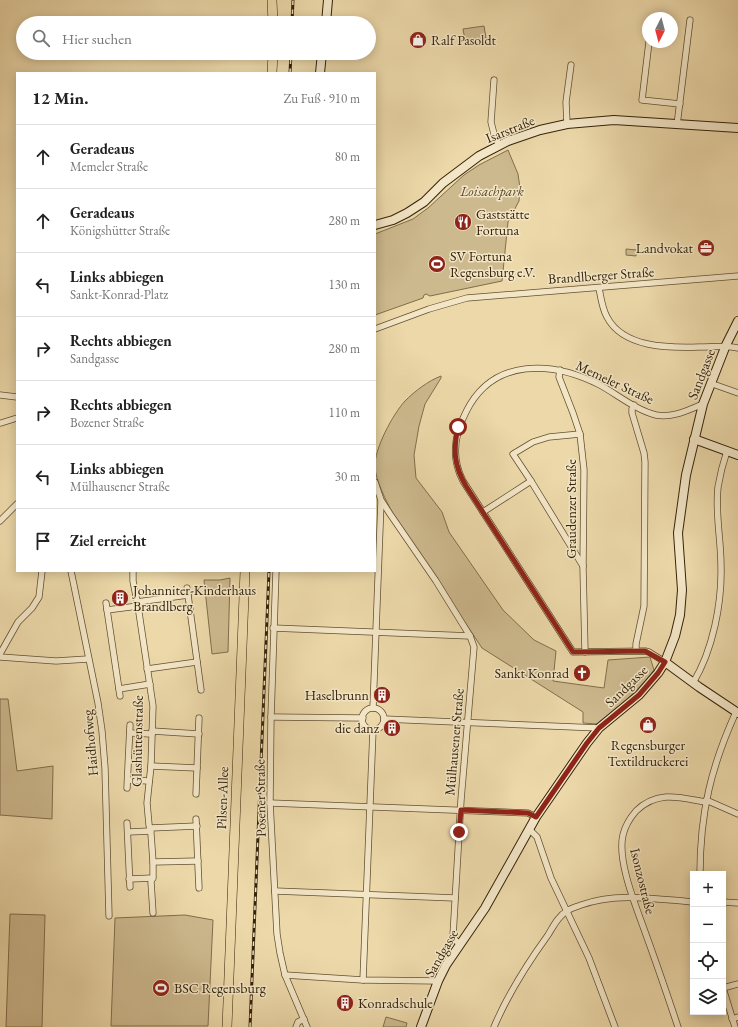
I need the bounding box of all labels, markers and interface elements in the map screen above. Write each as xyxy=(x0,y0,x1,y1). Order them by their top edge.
north arrow xyxy=(642,12,678,48)
search box xyxy=(16,16,376,60)
icon: search xyxy=(30,27,52,49)
text: Hier suchen xyxy=(62,29,132,48)
shop icon: Ralf Pasoldt xyxy=(408,30,428,50)
place label: Ralf Pasoldt xyxy=(431,31,496,49)
text: 12 Min. xyxy=(32,87,88,109)
text: Zu Fuß · 910 m xyxy=(283,90,360,107)
street label: Isarstraße xyxy=(483,111,538,147)
text: Geradeaus xyxy=(70,139,134,158)
icon: ahead xyxy=(32,146,54,168)
text: 80 m xyxy=(335,148,360,165)
text: Memeler Straße xyxy=(70,158,148,175)
park label: Loisachpark xyxy=(459,182,524,200)
text: Geradeaus xyxy=(70,203,134,222)
place label: Gaststätte Fortuna xyxy=(476,205,530,239)
icon: ahead xyxy=(32,210,54,232)
text: 280 m xyxy=(329,212,360,229)
restaurant icon: Gaststätte Fortuna xyxy=(453,212,473,232)
text: Königshütter Straße xyxy=(70,222,170,239)
office icon: Landvokat xyxy=(696,238,716,258)
place label: Landvokat xyxy=(636,239,694,257)
place label: SV Fortuna Regensburg e.V. xyxy=(450,247,536,281)
sports icon: SV Fortuna Regensburg e.V. xyxy=(427,254,447,274)
street label: Brandlberger Straße xyxy=(547,262,655,288)
text: Links abbiegen xyxy=(70,267,164,286)
icon: left xyxy=(32,274,54,296)
text: 130 m xyxy=(329,276,360,293)
text: Sankt-Konrad-Platz xyxy=(70,286,168,303)
text: Rechts abbiegen xyxy=(70,331,172,350)
icon: right xyxy=(32,338,54,360)
text: 280 m xyxy=(329,340,360,357)
street label: Sandgasse xyxy=(683,346,719,402)
text: Sandgasse xyxy=(70,350,119,367)
street label: Memeler Straße xyxy=(573,356,657,408)
text: Rechts abbiegen xyxy=(70,395,172,414)
icon: right xyxy=(32,402,54,424)
text: 110 m xyxy=(329,404,360,421)
text: Bozener Straße xyxy=(70,414,144,431)
route start xyxy=(449,418,467,436)
text: Links abbiegen xyxy=(70,459,164,478)
street label: Graudenzer Straße xyxy=(562,459,580,559)
icon: left xyxy=(32,466,54,488)
text: 30 m xyxy=(335,468,360,485)
text: Mülhausener Straße xyxy=(70,478,170,495)
icon: arrive xyxy=(32,530,54,552)
text: Ziel erreicht xyxy=(70,531,146,550)
place label: Johanniter-Kinderhaus Brandlberg xyxy=(132,581,257,615)
building icon: Johanniter-Kinderhaus Brandlberg xyxy=(110,588,130,608)
street label: Sandgasse xyxy=(601,661,652,711)
church icon: Sankt Konrad xyxy=(572,663,592,683)
place label: Sankt Konrad xyxy=(495,664,570,682)
building icon: Haselbrunn xyxy=(372,685,392,705)
place label: Haselbrunn xyxy=(305,686,370,704)
street label: Mülhausener Straße xyxy=(440,687,468,796)
street label: Glashüttenstraße xyxy=(127,695,147,787)
street label: Haidhofweg xyxy=(78,708,102,777)
shop icon: Regensburger Textildruckerei xyxy=(638,715,658,735)
building icon: die danz xyxy=(382,718,402,738)
place label: die danz xyxy=(335,719,380,737)
place label: Regensburger Textildruckerei xyxy=(608,736,689,770)
street label: Posener Straße xyxy=(250,758,270,837)
street label: Pilsen-Allee xyxy=(212,766,232,830)
route end xyxy=(450,823,468,841)
street label: Isonzostraße xyxy=(626,846,660,916)
map controls xyxy=(690,871,726,1015)
button: + xyxy=(690,871,726,907)
button: − xyxy=(690,907,726,943)
street label: Sandgasse xyxy=(420,925,462,980)
button: locate xyxy=(690,943,726,979)
sports icon: BSC Regensburg xyxy=(151,978,171,998)
place label: BSC Regensburg xyxy=(174,979,267,997)
button: layers xyxy=(690,979,726,1015)
building icon: Konradschule xyxy=(335,993,355,1013)
place label: Konradschule xyxy=(358,994,433,1012)

